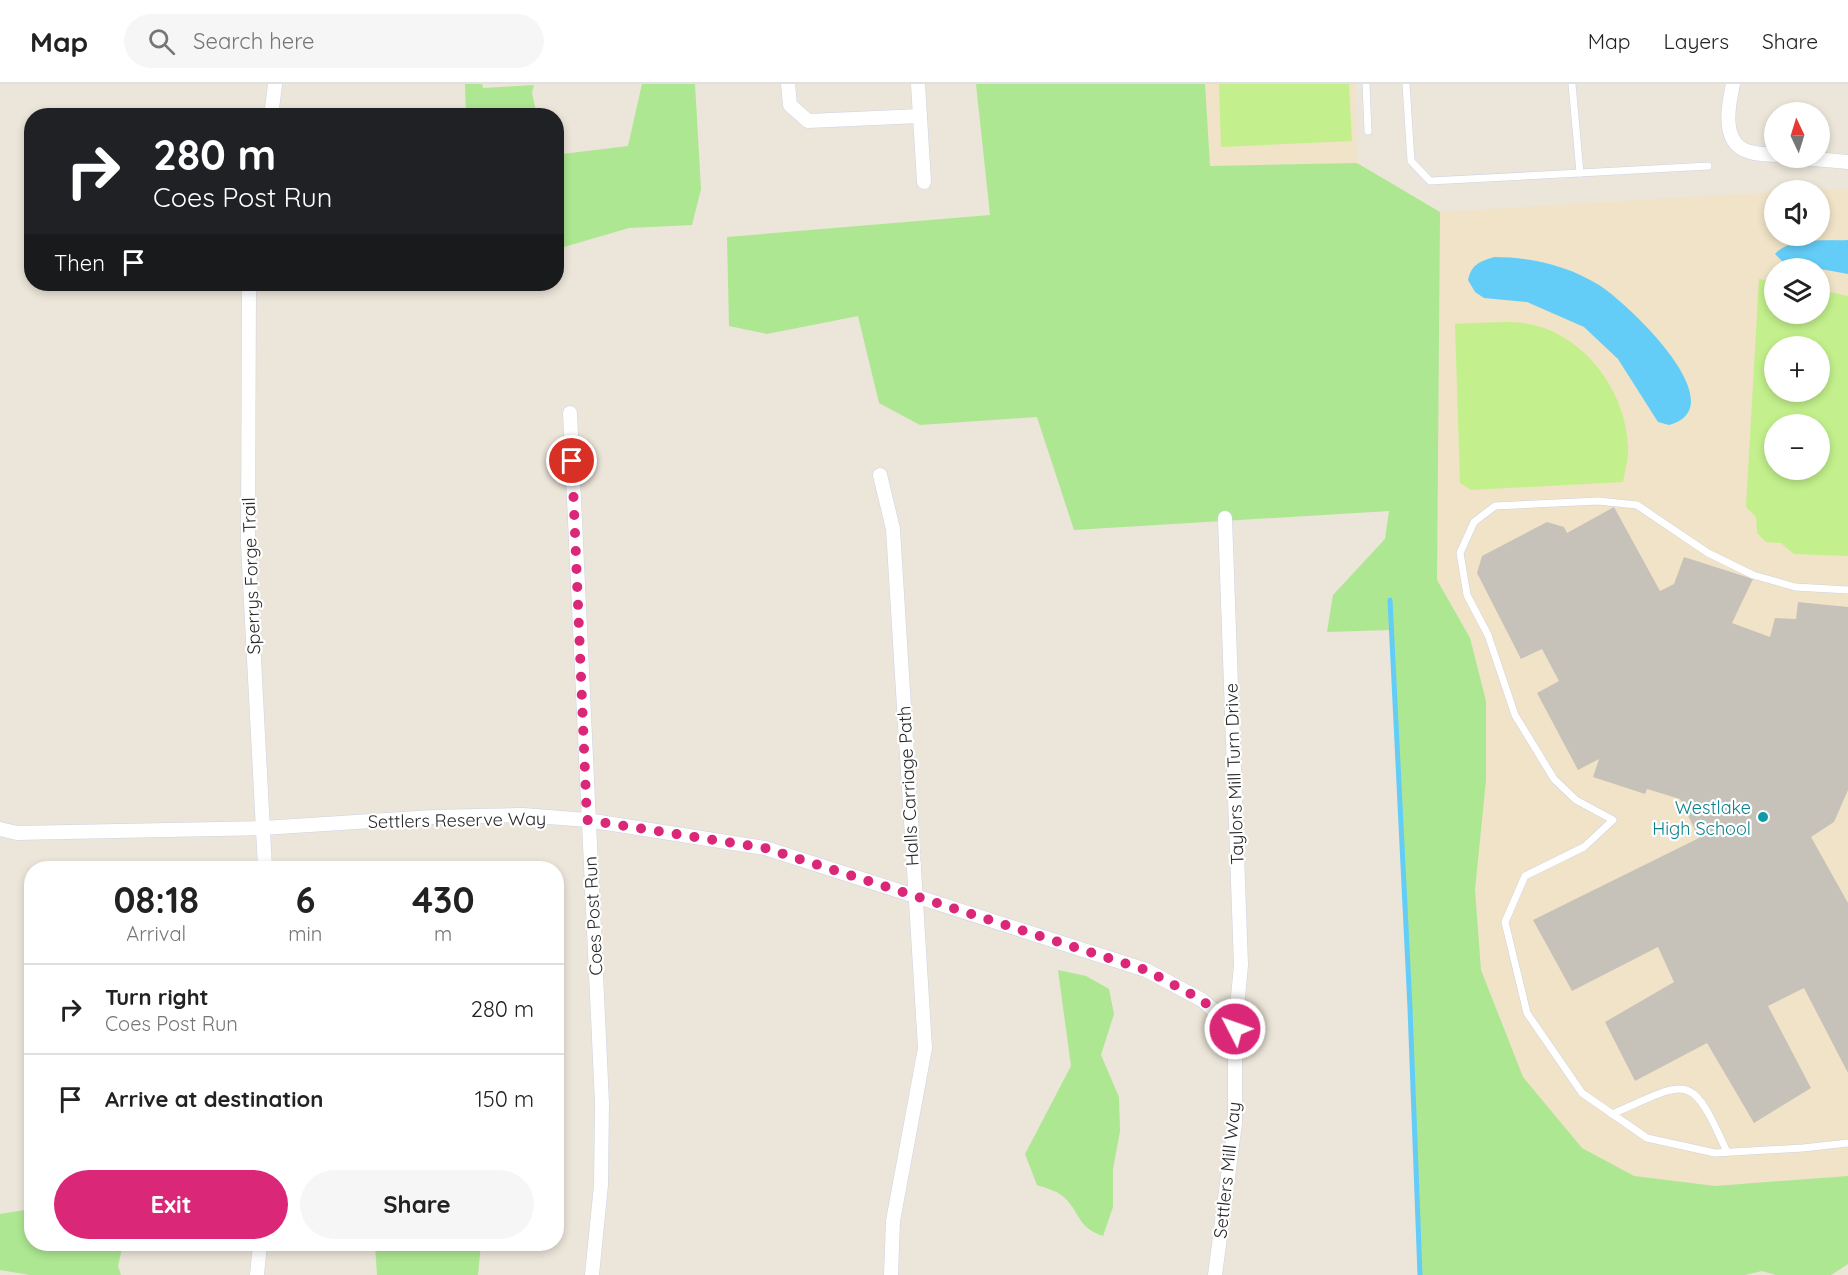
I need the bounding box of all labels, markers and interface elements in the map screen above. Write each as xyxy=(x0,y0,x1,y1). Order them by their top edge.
search box xyxy=(124,14,544,68)
text: Map xyxy=(30,24,88,59)
icon: search xyxy=(145,25,178,58)
text: Search here xyxy=(193,27,315,55)
text: Map xyxy=(1588,28,1631,54)
text: Layers xyxy=(1664,28,1729,54)
text: Share xyxy=(1762,28,1818,54)
north arrow xyxy=(1764,102,1830,168)
map controls xyxy=(1764,102,1830,480)
text: 280 m xyxy=(153,128,276,181)
icon: right xyxy=(54,132,132,210)
text: Coes Post Run xyxy=(153,180,332,214)
button: sound xyxy=(1764,180,1830,246)
icon: arrive xyxy=(117,246,150,279)
text: Then xyxy=(54,249,105,277)
button: layers xyxy=(1764,258,1830,324)
button: + xyxy=(1764,336,1830,402)
button: − xyxy=(1764,414,1830,480)
pin xyxy=(546,435,597,486)
icon: arrive xyxy=(555,444,588,477)
street label: Sperrys Forge Trail xyxy=(237,497,265,655)
street label: Taylors Mill Turn Drive xyxy=(1219,683,1249,865)
street label: Halls Carriage Path xyxy=(892,705,924,867)
place label: Westlake High School xyxy=(1652,796,1751,840)
street label: Settlers Reserve Way xyxy=(368,807,546,833)
marker: Westlake High School xyxy=(1756,810,1770,824)
street label: Coes Post Run xyxy=(578,856,608,976)
text: 08:18 xyxy=(113,877,199,922)
text: 6 xyxy=(295,877,315,922)
text: 430 xyxy=(412,877,475,922)
text: Arrival xyxy=(126,921,186,946)
text: min xyxy=(288,921,322,946)
text: m xyxy=(434,921,452,946)
text: Turn right xyxy=(105,983,209,1011)
icon: right xyxy=(54,993,87,1026)
text: 280 m xyxy=(471,995,534,1023)
position arrow xyxy=(1203,997,1267,1061)
text: Coes Post Run xyxy=(105,1011,238,1036)
icon: arrive xyxy=(54,1083,87,1116)
text: Arrive at destination xyxy=(105,1085,323,1113)
text: 150 m xyxy=(475,1085,534,1113)
street label: Settlers Mill Way xyxy=(1208,1101,1246,1239)
button: Exit xyxy=(54,1170,288,1239)
button: Share xyxy=(300,1170,534,1239)

